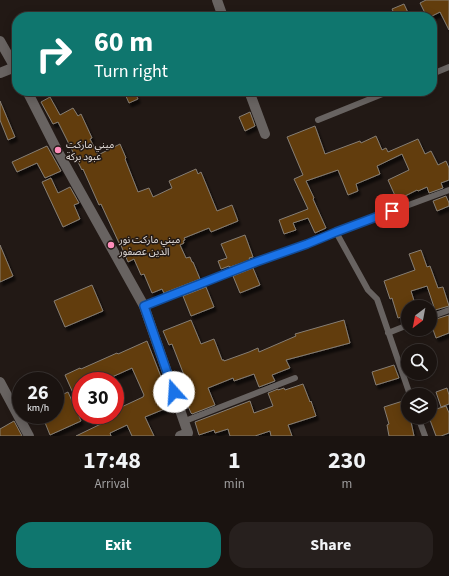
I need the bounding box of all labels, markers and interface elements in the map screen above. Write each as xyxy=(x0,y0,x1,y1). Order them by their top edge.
text: 60 m xyxy=(94,22,153,62)
icon: right xyxy=(28,28,80,80)
text: Turn right xyxy=(94,59,168,84)
place label: ميني ماركت عبود بركة xyxy=(66,138,114,164)
marker: ميني ماركت عبود بركة xyxy=(53,145,63,155)
pin xyxy=(375,194,409,228)
icon: arrive xyxy=(381,200,403,222)
place label: ميني ماركت نور الدين عصفور xyxy=(118,233,180,259)
marker: ميني ماركت نور الدين عصفور xyxy=(106,240,116,250)
north arrow xyxy=(401,300,437,336)
map controls xyxy=(401,300,437,424)
button: search xyxy=(401,344,437,380)
position arrow xyxy=(153,371,195,413)
speed limit sign: 30 xyxy=(72,372,124,424)
text: 26 xyxy=(27,379,49,407)
button: layers xyxy=(401,388,437,424)
text: km/h xyxy=(27,401,49,415)
text: 17:48 xyxy=(83,443,141,478)
text: 1 xyxy=(228,443,241,478)
text: 230 xyxy=(328,443,366,478)
text: Arrival xyxy=(94,475,129,493)
text: min xyxy=(224,475,245,493)
text: m xyxy=(342,475,352,493)
button: Exit xyxy=(16,522,221,568)
button: Share xyxy=(229,522,433,568)

